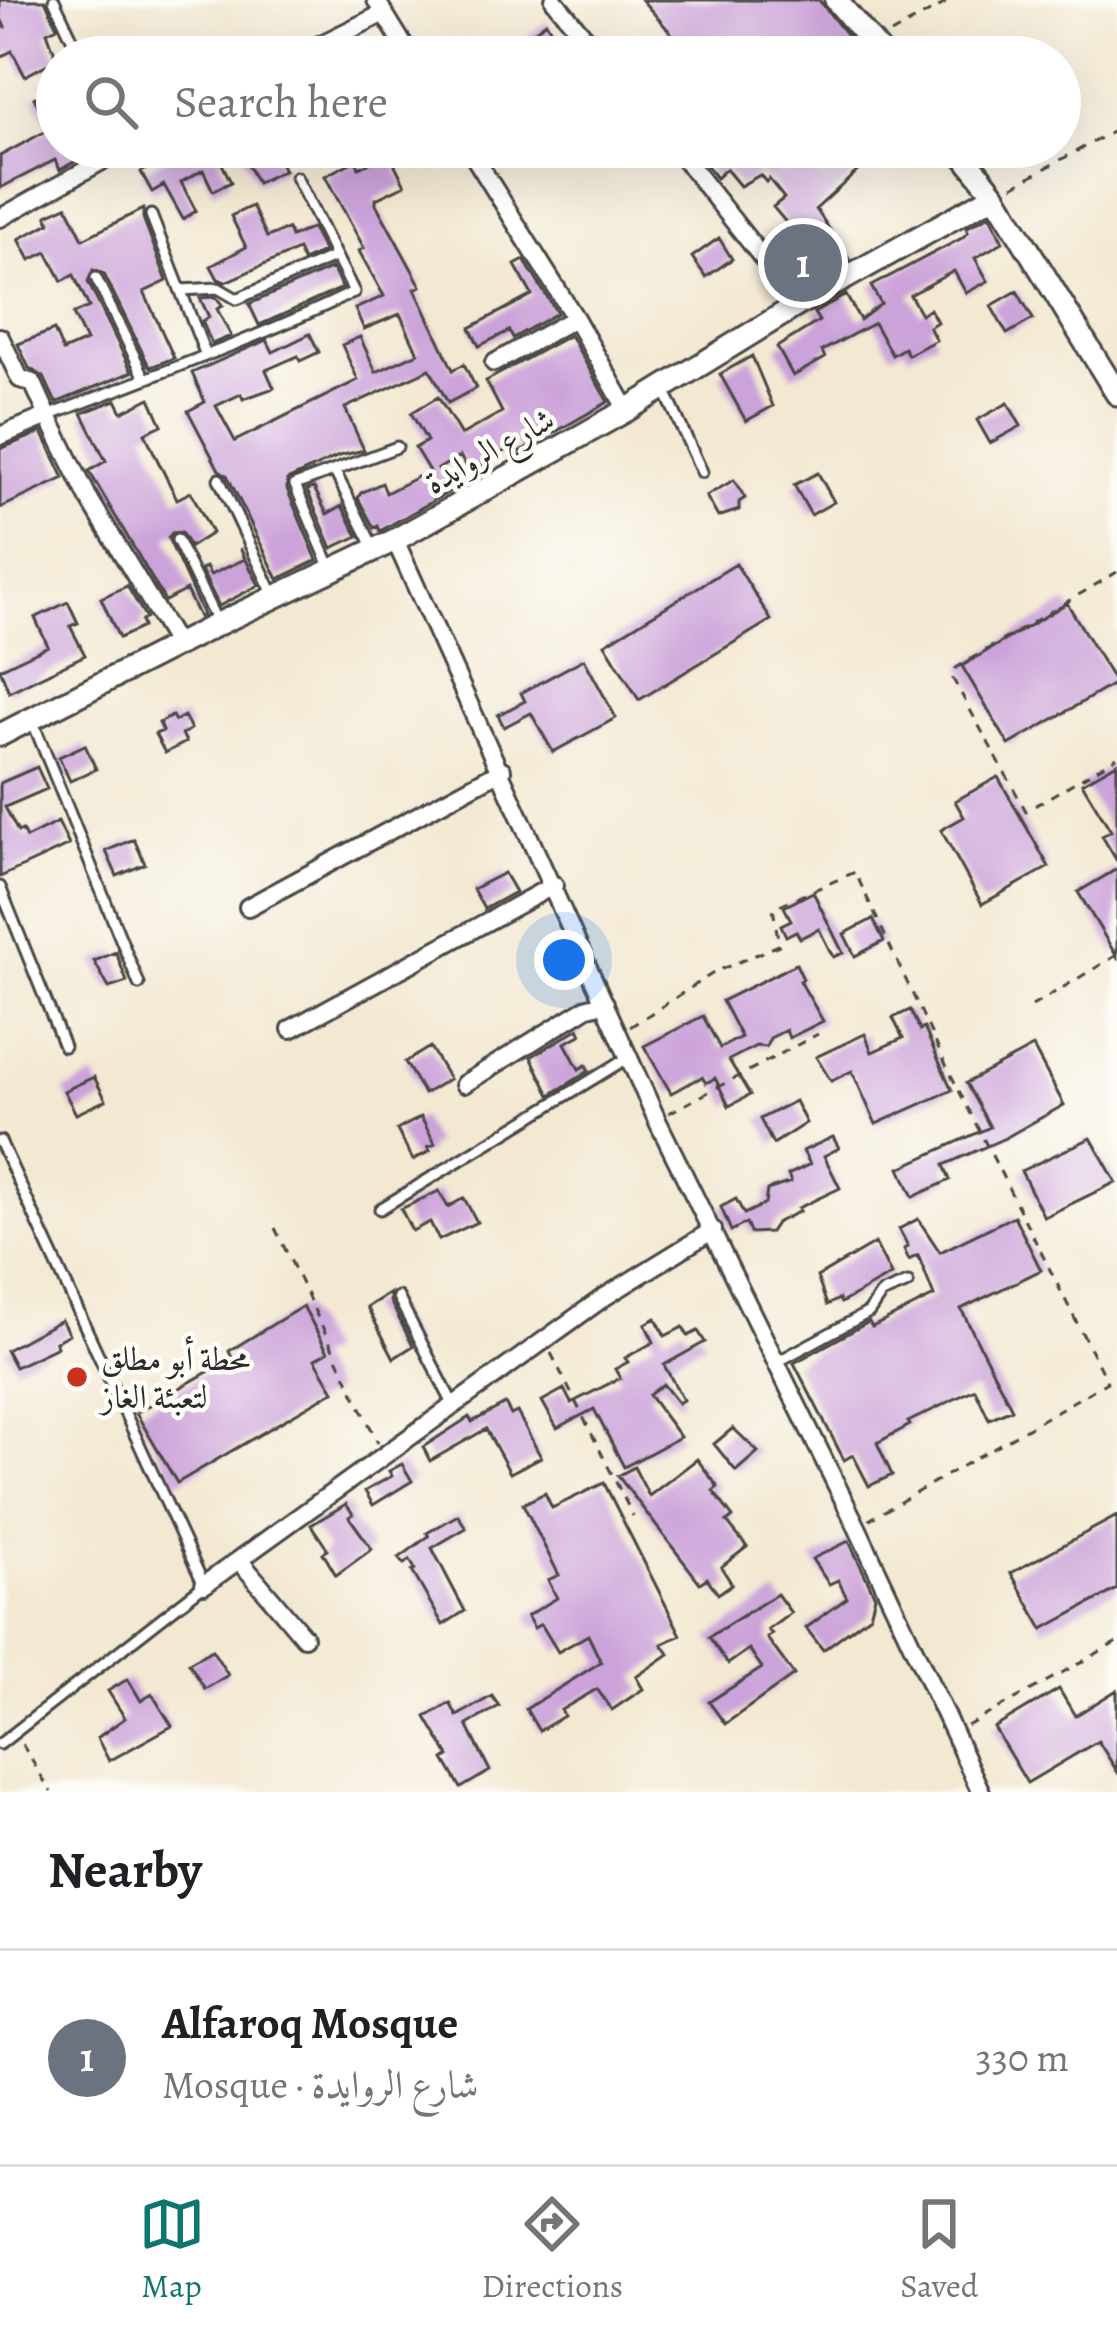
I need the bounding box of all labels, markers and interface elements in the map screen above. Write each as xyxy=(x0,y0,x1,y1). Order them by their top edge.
search box xyxy=(36,36,1081,168)
icon: search xyxy=(78,69,144,135)
text: Search here xyxy=(174,71,388,133)
pin: 1 xyxy=(764,218,842,308)
street label: شارع الروايدة xyxy=(416,396,565,510)
your location xyxy=(534,930,594,990)
place label: محطة أبو مطلق لتعبئة الغاز xyxy=(98,1335,250,1419)
marker: محطة أبو مطلق لتعبئة الغاز xyxy=(64,1364,90,1390)
text: Nearby xyxy=(48,1835,202,1905)
text: Alfaroq Mosque xyxy=(162,1992,458,2054)
text: 1 xyxy=(80,2031,94,2084)
text: 330 m xyxy=(976,2031,1069,2084)
text: Mosque · شارع الروايدة xyxy=(162,2058,479,2111)
tab: Map xyxy=(139,2191,205,2308)
tab: Directions xyxy=(482,2191,623,2308)
tab: Saved xyxy=(900,2191,978,2308)

